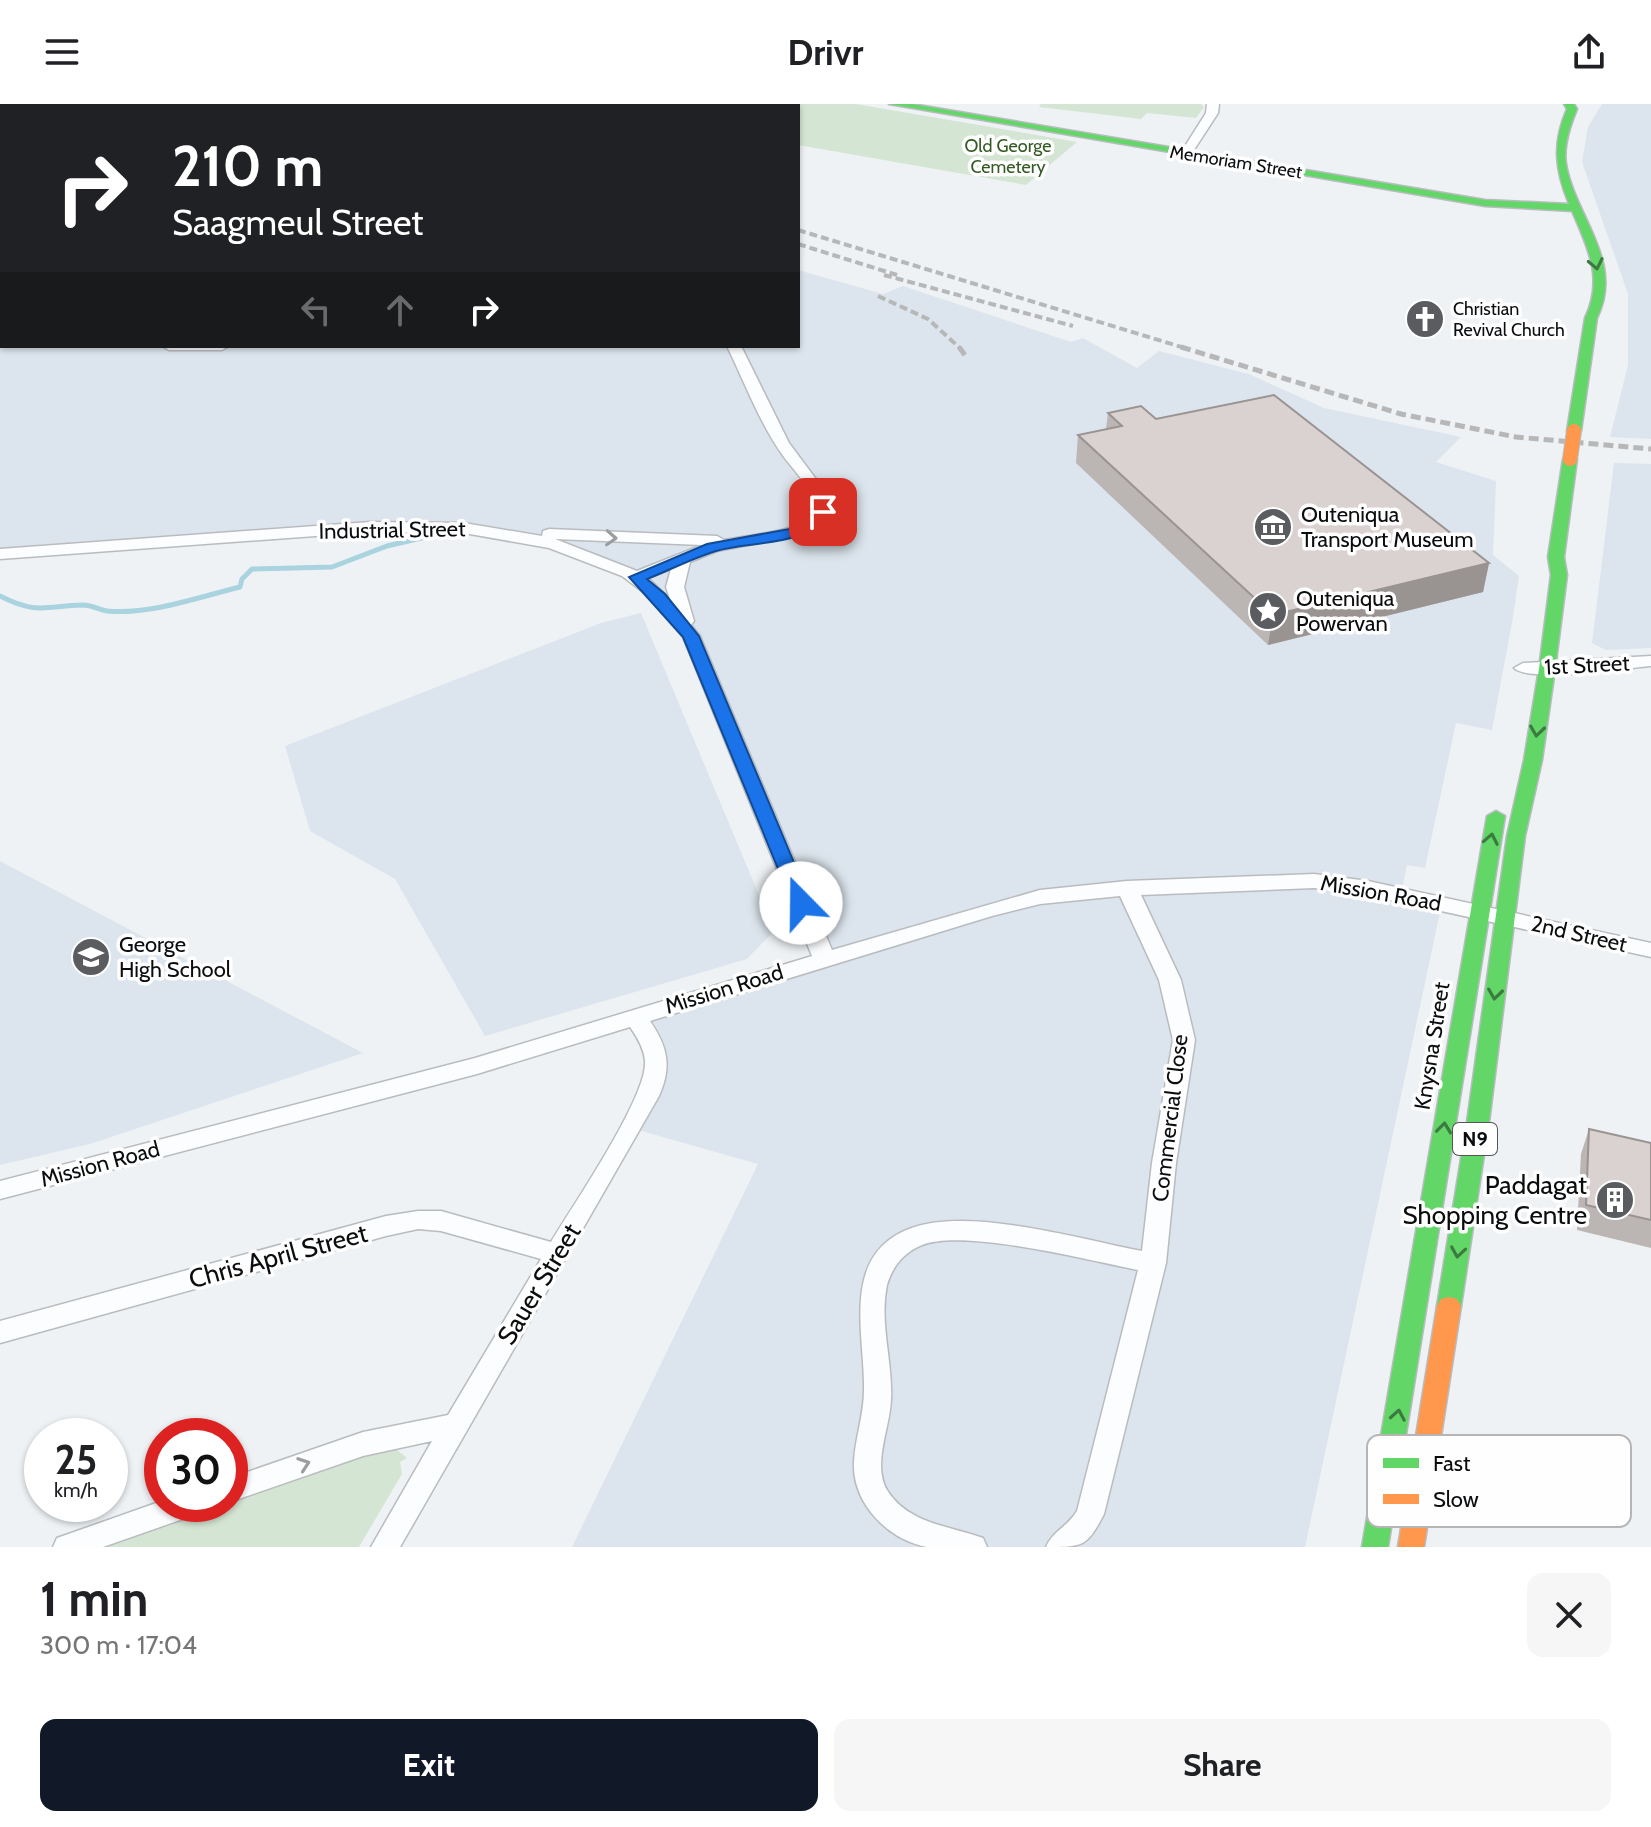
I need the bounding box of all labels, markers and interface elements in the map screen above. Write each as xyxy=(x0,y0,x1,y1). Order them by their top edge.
icon: menu xyxy=(40,30,84,74)
text: Drivr xyxy=(788,30,863,74)
icon: share xyxy=(1567,30,1611,74)
text: 210 m xyxy=(172,132,323,200)
park label: Old George Cemetery xyxy=(965,135,1051,178)
icon: right xyxy=(40,136,144,240)
street label: Memoriam Street xyxy=(1168,141,1304,183)
text: Saagmeul Street xyxy=(172,200,424,244)
one-way arrow xyxy=(1587,257,1604,270)
icon: left xyxy=(294,288,338,332)
icon: ahead xyxy=(378,288,422,332)
icon: right xyxy=(462,288,506,332)
church icon: Christian Revival Church xyxy=(1404,298,1446,340)
place label: Christian Revival Church xyxy=(1453,298,1565,341)
pin xyxy=(789,478,857,546)
icon: arrive xyxy=(801,490,845,534)
place label: Outeniqua Transport Museum xyxy=(1301,501,1474,553)
museum icon: Outeniqua Transport Museum xyxy=(1252,506,1294,548)
street label: Industrial Street xyxy=(318,515,466,545)
one-way arrow xyxy=(605,529,618,546)
place label: Outeniqua Powervan xyxy=(1296,585,1395,637)
place icon: Outeniqua Powervan xyxy=(1247,590,1289,632)
street label: 1st Street xyxy=(1544,649,1631,681)
one-way arrow xyxy=(1529,724,1546,738)
one-way arrow xyxy=(1482,832,1499,846)
position arrow xyxy=(759,861,843,945)
street label: Mission Road xyxy=(1318,869,1444,917)
street label: 2nd Street xyxy=(1528,910,1630,958)
place label: George High School xyxy=(119,931,232,983)
school or university icon: George High School xyxy=(70,936,112,978)
street label: Mission Road xyxy=(662,958,786,1020)
street label: Knysna Street xyxy=(1409,980,1456,1112)
one-way arrow xyxy=(1487,987,1504,1001)
street label: Commercial Close xyxy=(1146,1033,1194,1203)
one-way arrow xyxy=(1435,1121,1452,1134)
road number: N9 xyxy=(1453,1123,1497,1155)
street label: Mission Road xyxy=(37,1135,163,1193)
place label: Paddagat Shopping Centre xyxy=(1403,1169,1587,1231)
building icon: Paddagat Shopping Centre xyxy=(1594,1179,1636,1221)
street label: Chris April Street xyxy=(185,1217,371,1295)
street label: Sauer Street xyxy=(490,1217,588,1350)
one-way arrow xyxy=(1450,1245,1467,1258)
one-way arrow xyxy=(1389,1408,1406,1422)
speed limit sign: 30 xyxy=(144,1418,248,1522)
text: 25 xyxy=(55,1435,97,1484)
legend xyxy=(1367,1435,1631,1527)
text: Fast xyxy=(1433,1450,1471,1477)
one-way arrow xyxy=(296,1458,310,1474)
text: km/h xyxy=(54,1478,98,1502)
text: Slow xyxy=(1433,1486,1479,1513)
text: 1 min xyxy=(40,1570,148,1628)
button: close xyxy=(1527,1573,1611,1657)
text: 300 m · 17:04 xyxy=(40,1629,197,1661)
button: Exit xyxy=(40,1719,818,1811)
button: Share xyxy=(834,1719,1611,1811)

